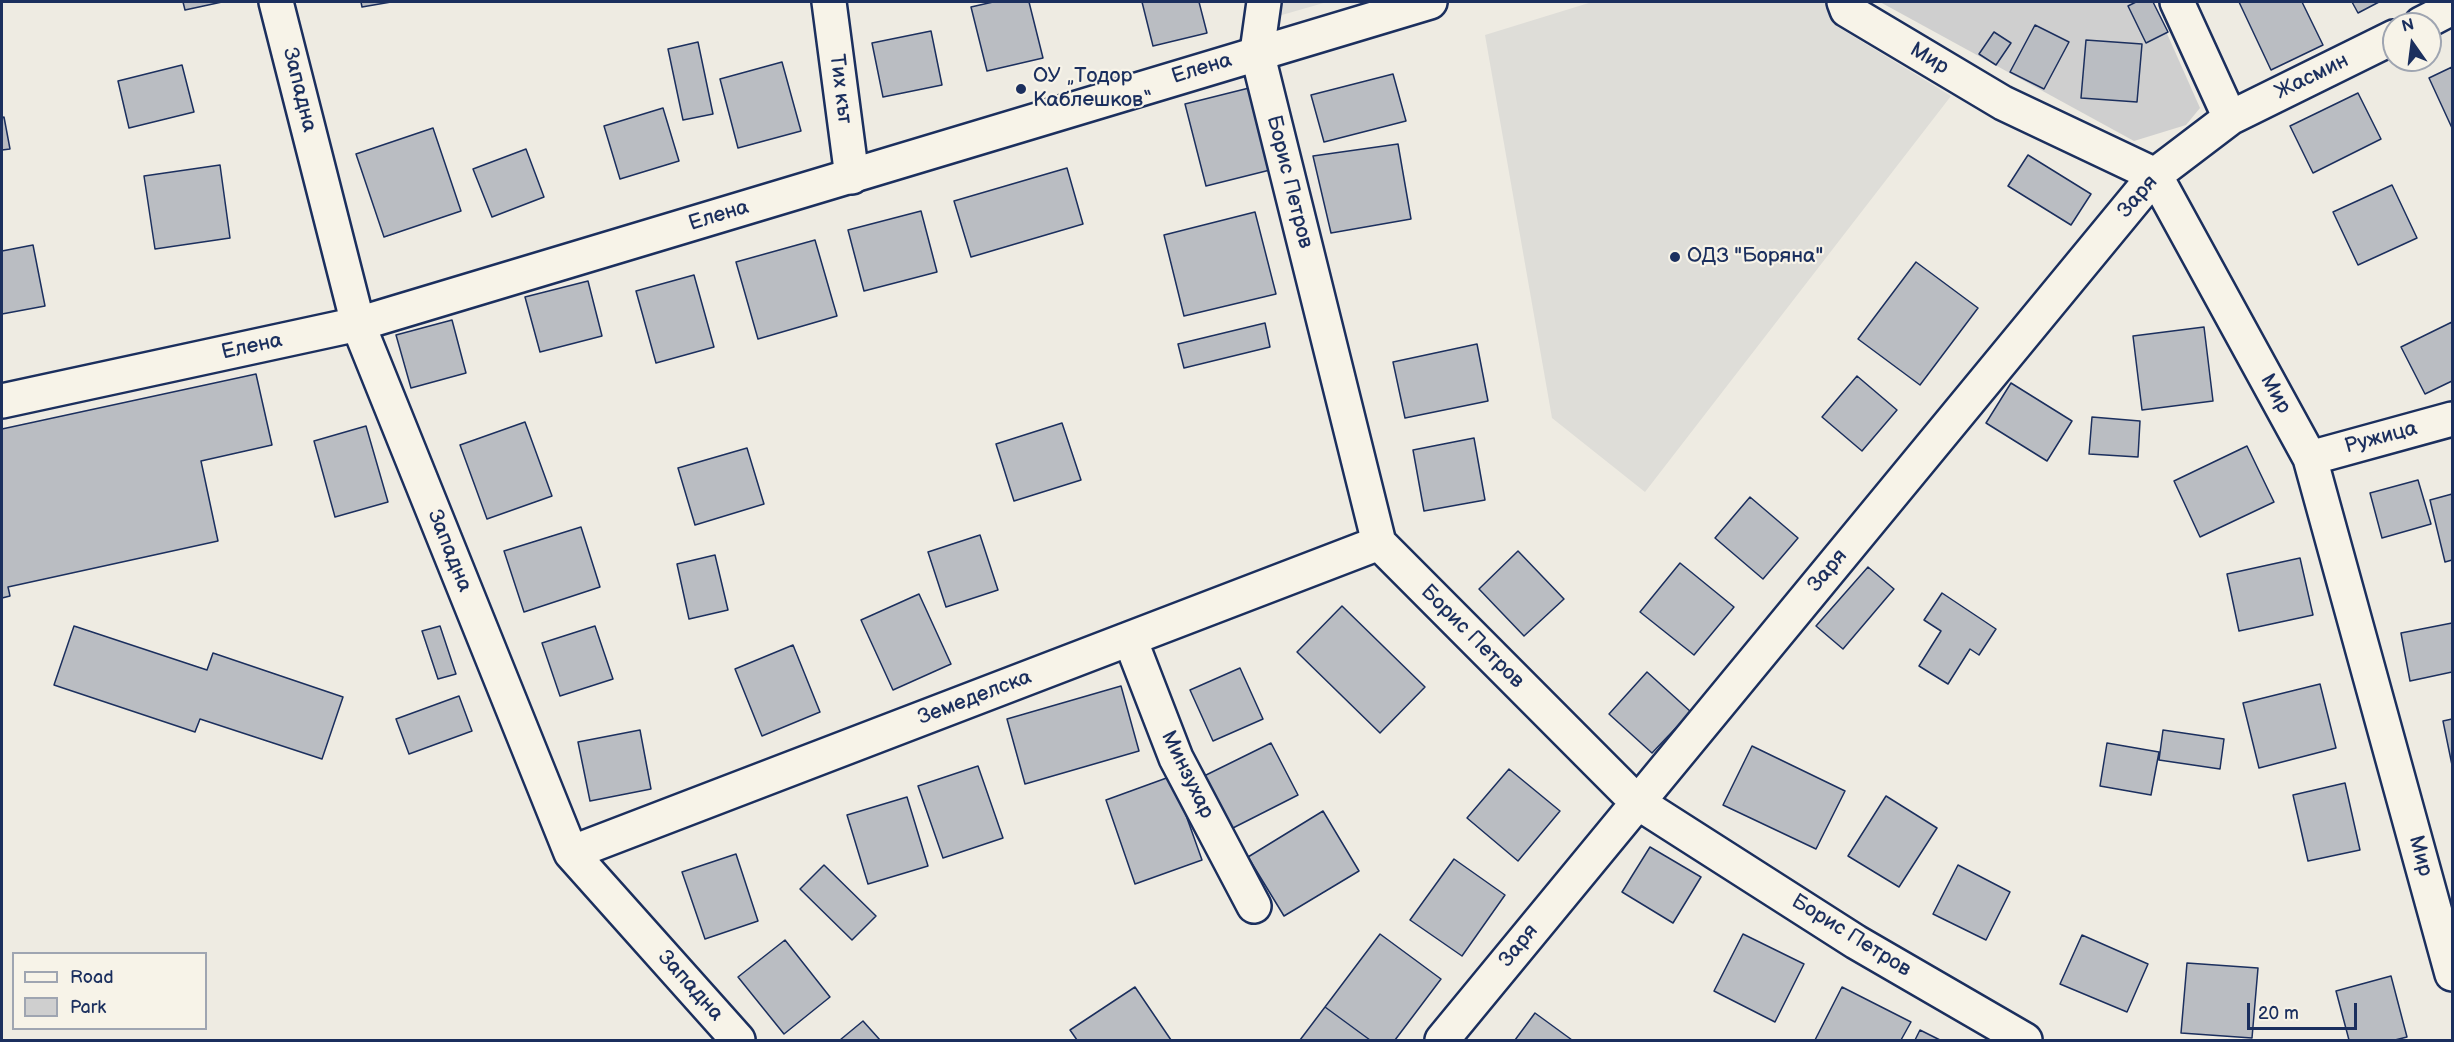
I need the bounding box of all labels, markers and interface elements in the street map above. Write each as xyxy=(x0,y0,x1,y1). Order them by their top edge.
north arrow xyxy=(2382,12,2442,72)
text: N xyxy=(2400,15,2416,37)
street label: Мир xyxy=(1905,38,1953,80)
street label: Западна xyxy=(276,45,322,135)
street label: Елена xyxy=(1169,48,1235,90)
street label: Жасмин xyxy=(2271,48,2353,106)
street label: Тих кът xyxy=(823,53,857,125)
place label: ОУ „Тодор Каблешков“ xyxy=(1033,64,1152,114)
marker: ОУ „Тодор Каблешков“ xyxy=(1014,82,1028,96)
street label: Борис Петров xyxy=(1260,113,1318,251)
street label: Заря xyxy=(2113,171,2163,223)
street label: Елена xyxy=(686,195,752,237)
place label: ОДЗ "Боряна" xyxy=(1687,244,1823,270)
marker: ОДЗ "Боряна" xyxy=(1668,250,1682,264)
street label: Елена xyxy=(219,328,285,366)
street label: Мир xyxy=(2254,370,2296,418)
street label: Ружица xyxy=(2342,416,2420,460)
street label: Западна xyxy=(421,506,477,596)
street label: Заря xyxy=(1803,544,1853,598)
street label: Борис Петров xyxy=(1415,580,1529,694)
street label: Земеделска xyxy=(915,665,1035,731)
street label: Минзухар xyxy=(1155,727,1219,823)
street label: Мир xyxy=(2403,833,2437,879)
street label: Борис Петров xyxy=(1787,889,1915,983)
street label: Заря xyxy=(1494,919,1544,973)
street label: Западна xyxy=(652,945,728,1027)
legend xyxy=(12,952,207,1030)
text: Road xyxy=(70,967,114,988)
scale bar xyxy=(2250,991,2360,1029)
text: Park xyxy=(70,997,106,1018)
text: 20 m xyxy=(2258,1003,2299,1024)

